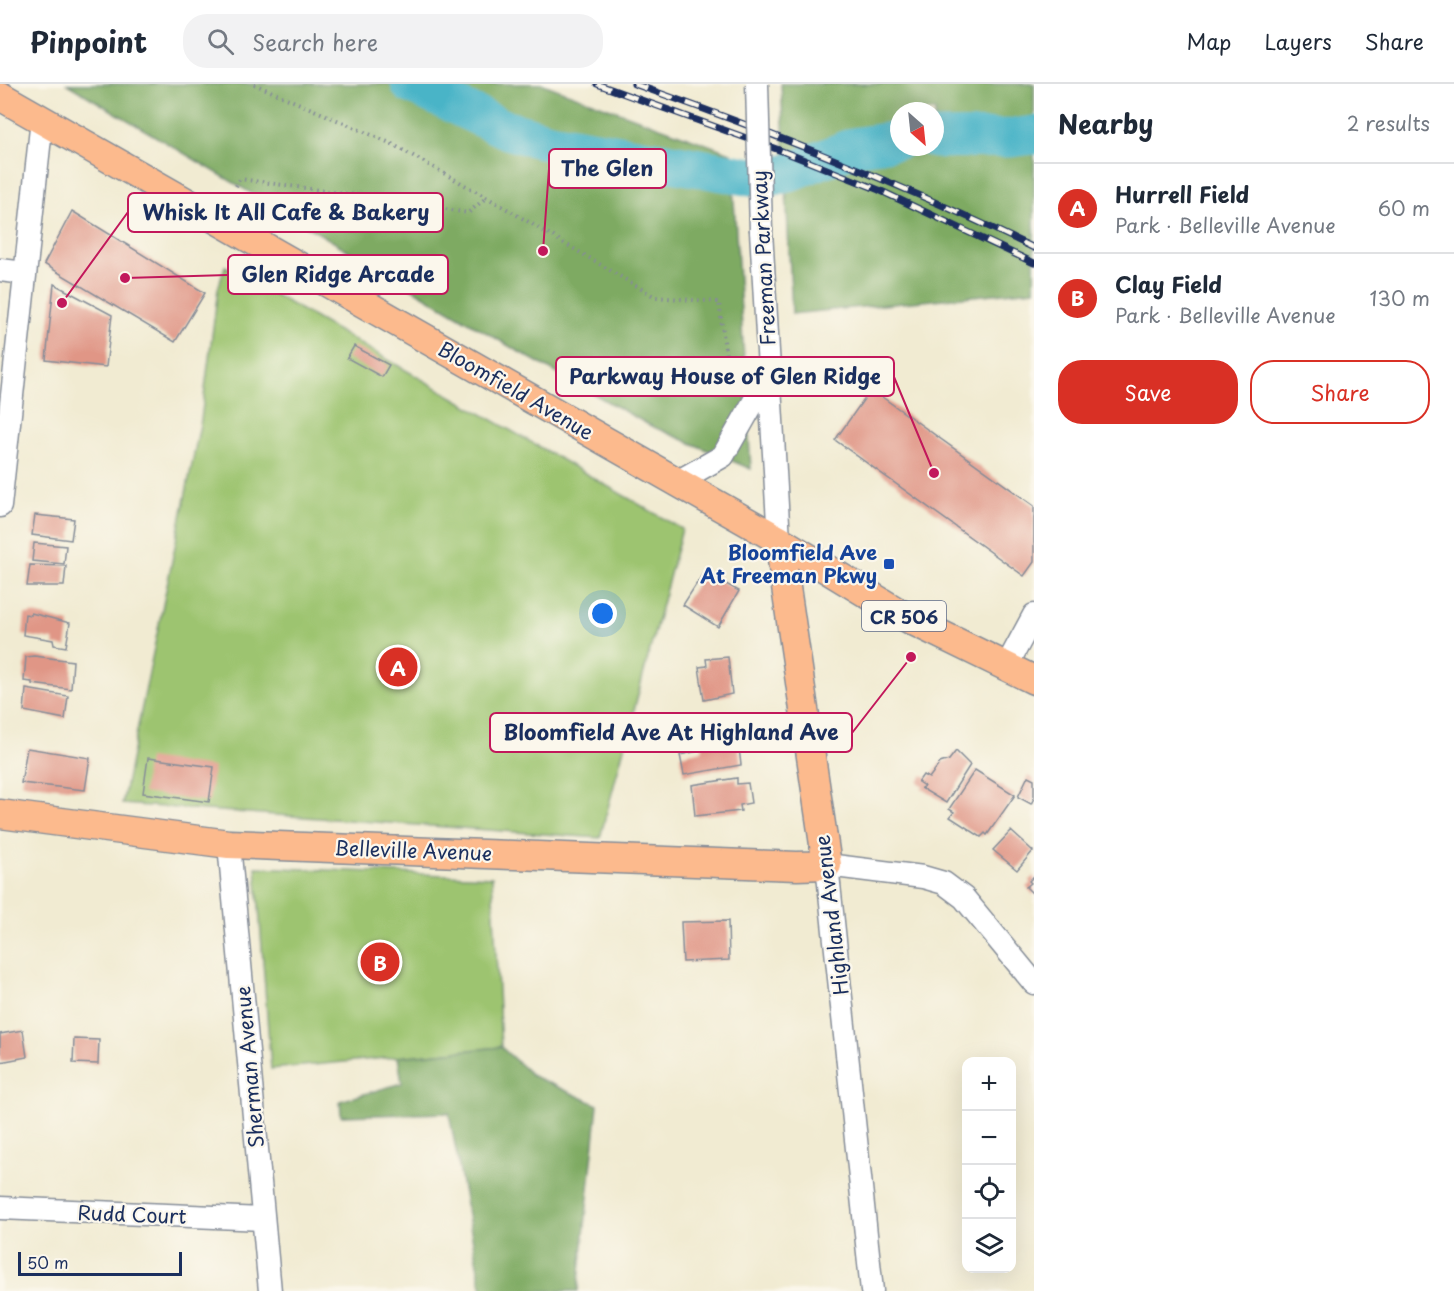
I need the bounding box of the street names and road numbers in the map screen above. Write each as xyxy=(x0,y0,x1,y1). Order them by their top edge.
street label: Freeman Parkway xyxy=(743,170,783,346)
street label: Bloomfield Avenue xyxy=(433,333,599,447)
road number: CR 506 xyxy=(862,601,946,631)
street label: Belleville Avenue xyxy=(334,832,492,868)
street label: Highland Avenue xyxy=(806,833,856,997)
street label: Sherman Avenue xyxy=(227,985,271,1149)
street label: Rudd Court xyxy=(77,1197,187,1231)

